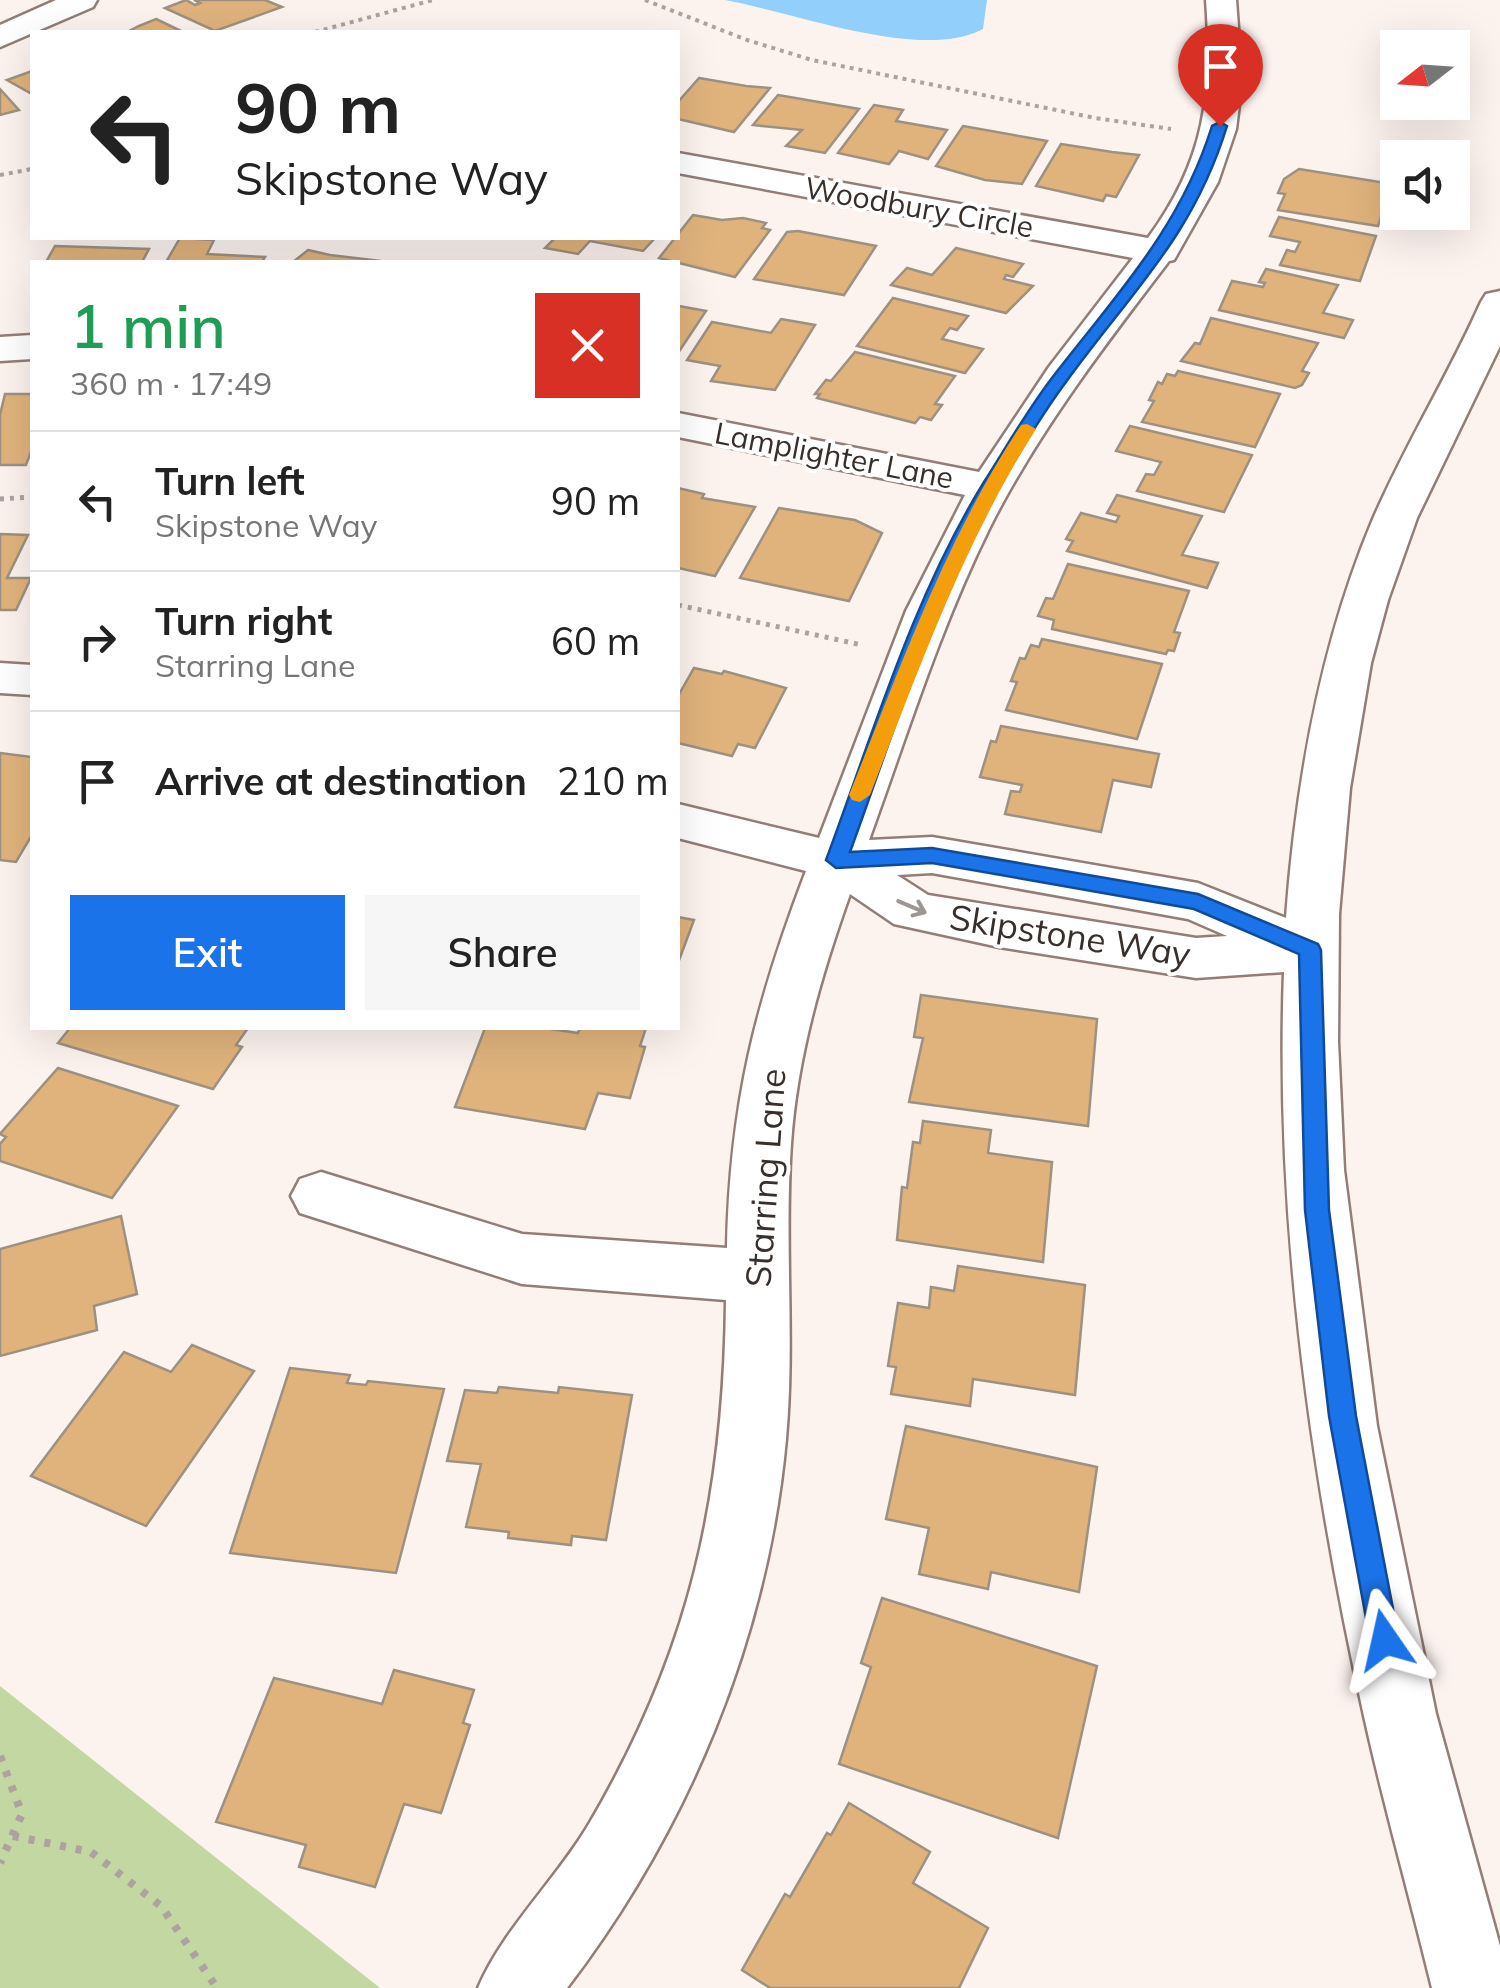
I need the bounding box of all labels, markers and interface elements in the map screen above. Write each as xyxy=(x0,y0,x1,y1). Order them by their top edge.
pin xyxy=(1178,24,1263,127)
north arrow xyxy=(1380,30,1470,120)
map controls xyxy=(1380,30,1470,230)
icon: arrive xyxy=(1193,39,1248,94)
text: 90 m xyxy=(235,63,401,151)
icon: left xyxy=(70,70,200,200)
button: sound xyxy=(1380,140,1470,230)
text: Skipstone Way xyxy=(235,150,548,206)
street label: Woodbury Circle xyxy=(802,168,1036,246)
text: 1 min xyxy=(70,288,226,363)
button: close xyxy=(535,293,640,398)
text: 360 m · 17:49 xyxy=(70,363,272,403)
street label: Lamplighter Lane xyxy=(712,413,957,497)
text: Turn left xyxy=(155,457,305,505)
icon: left xyxy=(70,474,125,529)
text: 90 m xyxy=(551,477,640,525)
text: Skipstone Way xyxy=(155,505,378,545)
text: Turn right xyxy=(155,597,332,645)
icon: right xyxy=(70,614,125,669)
text: 60 m xyxy=(551,617,640,665)
text: Starring Lane xyxy=(155,645,355,685)
icon: arrive xyxy=(70,754,125,809)
text: Arrive at destination xyxy=(155,757,527,805)
text: 210 m xyxy=(557,757,669,805)
street label: Skipstone Way xyxy=(947,894,1194,976)
button: Exit xyxy=(70,895,345,1010)
button: Share xyxy=(365,895,640,1010)
one-way arrow xyxy=(897,899,927,917)
street label: Starring Lane xyxy=(735,1067,795,1289)
position arrow xyxy=(1333,1588,1437,1692)

